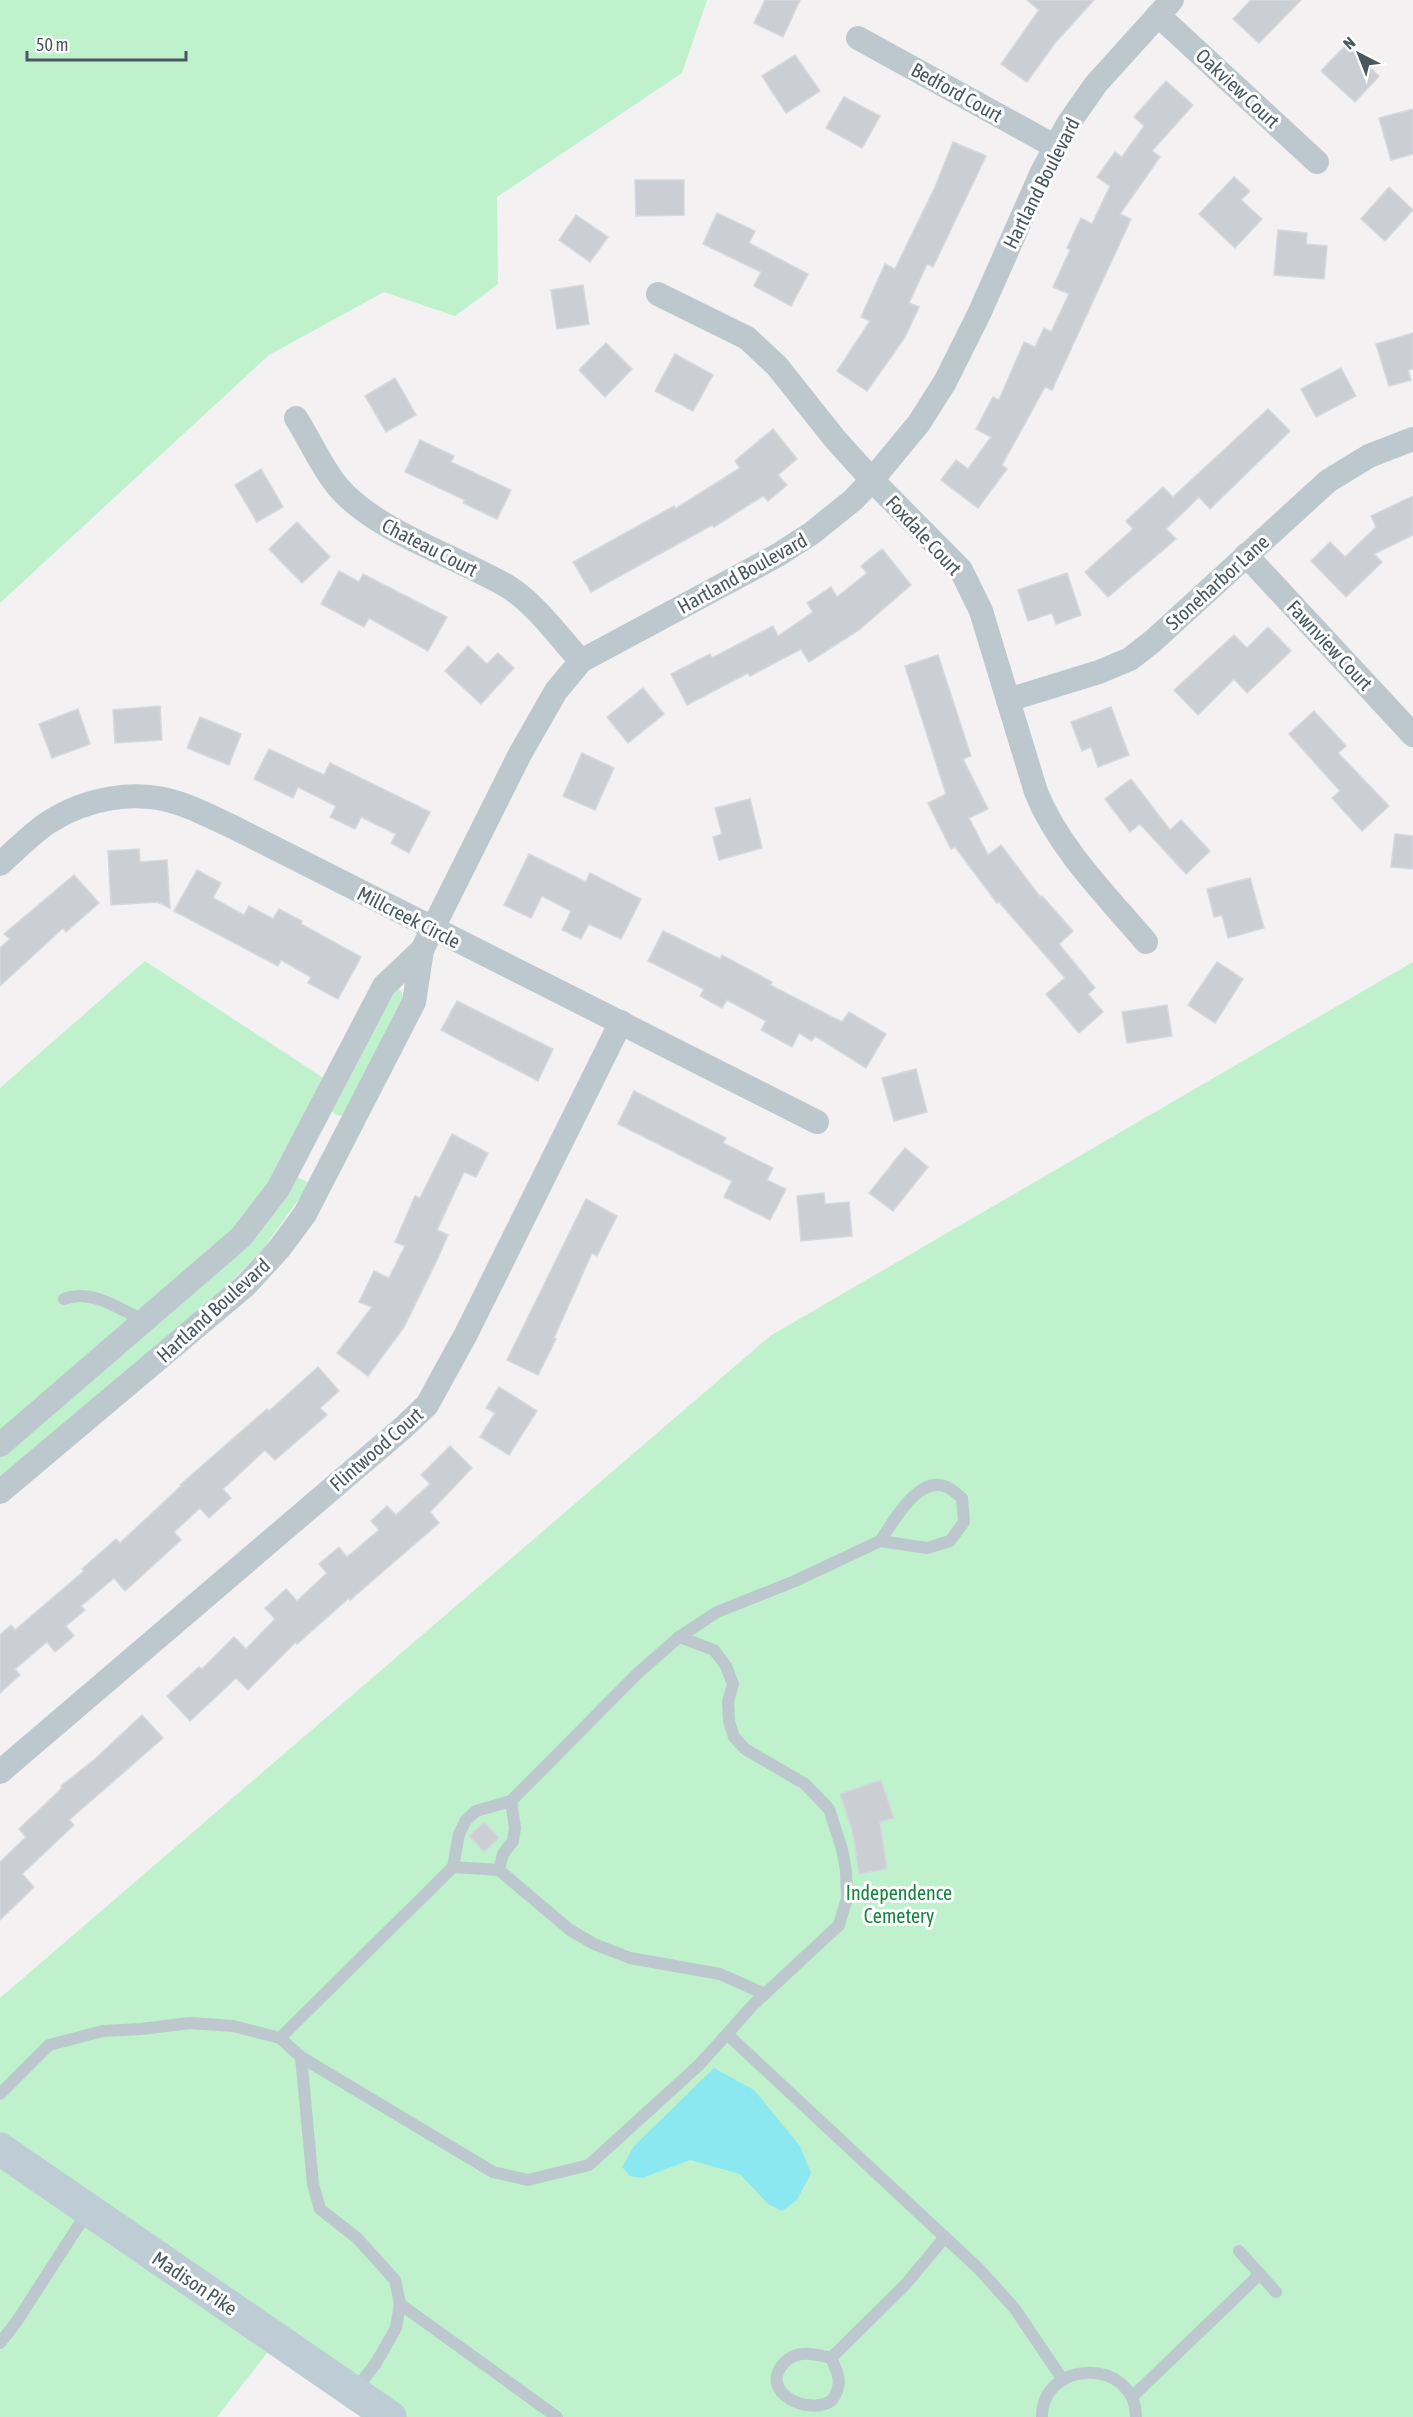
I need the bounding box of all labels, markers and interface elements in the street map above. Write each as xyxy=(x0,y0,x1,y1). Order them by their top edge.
scale bar xyxy=(27,24,186,62)
north arrow xyxy=(1329,24,1389,84)
text: N xyxy=(1339,33,1358,53)
text: 50 m xyxy=(36,34,68,55)
street label: Oakview Court xyxy=(1192,44,1285,133)
street label: Bedford Court xyxy=(907,58,1007,127)
street label: Hartland Boulevard xyxy=(998,114,1084,252)
street label: Foxdale Court xyxy=(882,491,967,580)
street label: Chateau Court xyxy=(379,513,482,581)
street label: Hartland Boulevard xyxy=(673,528,811,618)
street label: Stoneharbor Lane xyxy=(1161,530,1273,634)
street label: Fawnview Court xyxy=(1283,595,1378,695)
street label: Millcreek Circle xyxy=(354,881,464,953)
street label: Hartland Boulevard xyxy=(152,1253,274,1367)
street label: Flintwood Court xyxy=(325,1402,427,1496)
park label: Independence Cemetery xyxy=(846,1881,952,1927)
street label: Madison Pike xyxy=(148,2246,242,2320)

